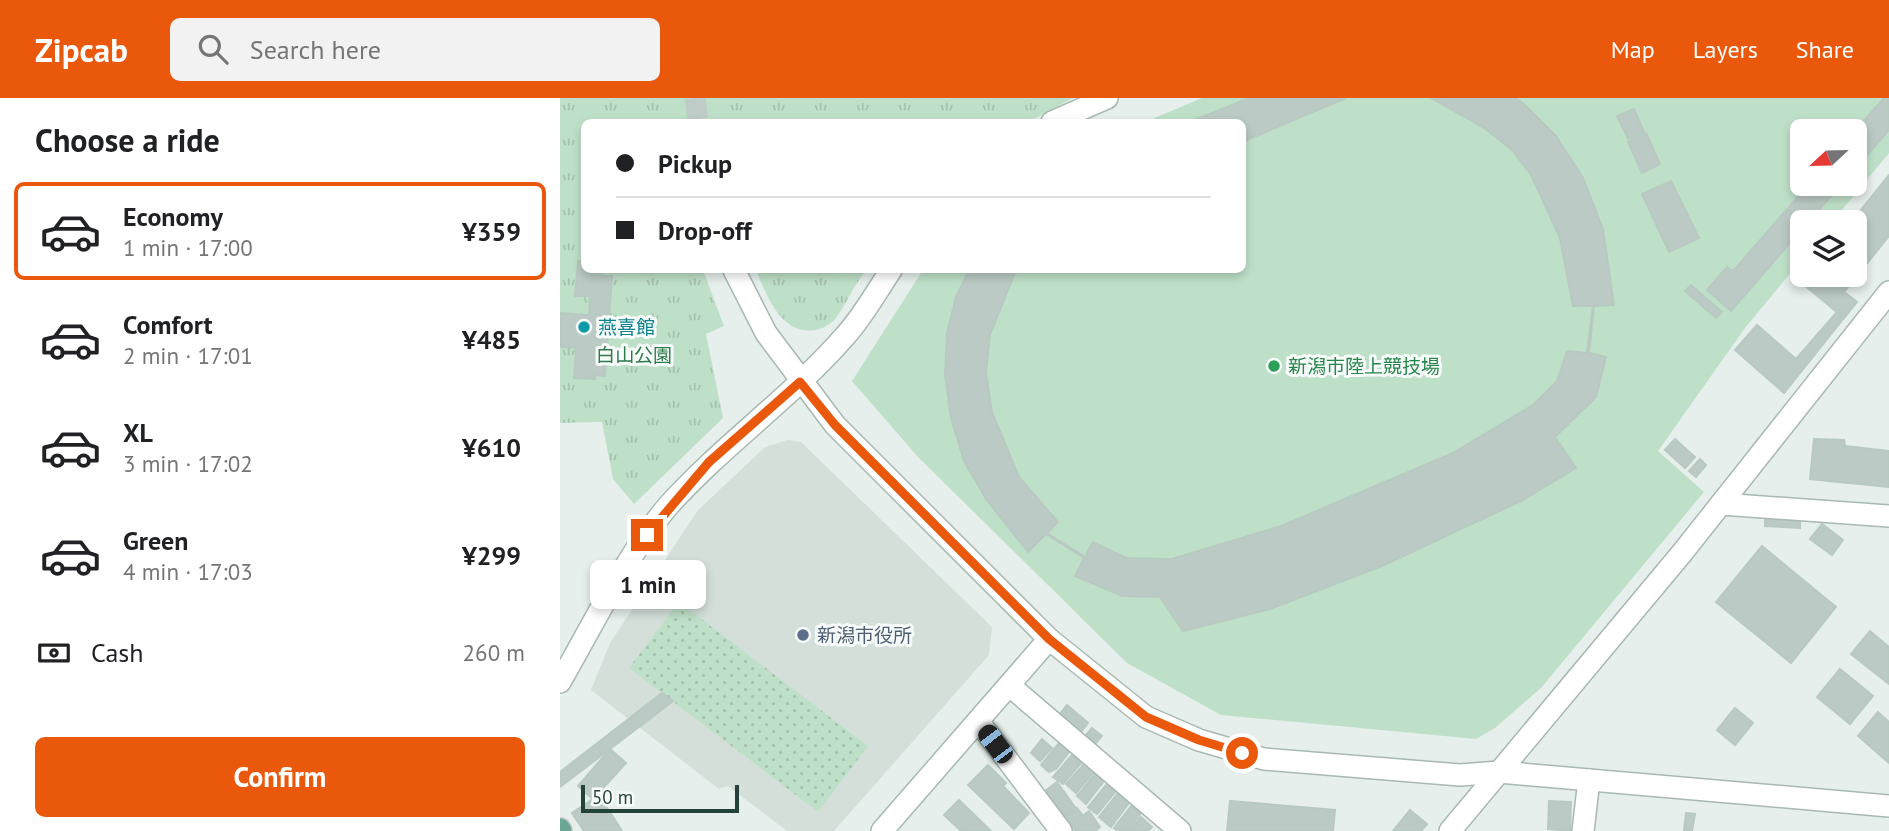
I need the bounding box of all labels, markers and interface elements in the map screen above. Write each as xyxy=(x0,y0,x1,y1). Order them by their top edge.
search box xyxy=(170,18,660,81)
text: Zipcab xyxy=(35,28,128,71)
icon: search xyxy=(194,30,232,68)
text: Search here xyxy=(250,33,381,66)
text: Map xyxy=(1611,34,1655,65)
text: Layers xyxy=(1693,34,1758,65)
text: Share xyxy=(1796,34,1854,65)
text: Choose a ride xyxy=(35,119,220,161)
north arrow xyxy=(1790,119,1867,196)
map controls xyxy=(1790,119,1867,287)
text: Pickup xyxy=(658,147,732,180)
icon: car xyxy=(39,200,102,263)
text: Economy xyxy=(123,200,223,233)
button: layers xyxy=(1790,210,1867,287)
text: Drop-off xyxy=(658,214,752,247)
text: ¥359 xyxy=(462,215,521,248)
text: 1 min · 17:00 xyxy=(123,233,253,262)
icon: car xyxy=(39,308,102,371)
text: Comfort xyxy=(123,308,213,341)
place label: 燕喜館 xyxy=(598,315,655,339)
marker: 燕喜館 xyxy=(576,319,592,335)
text: ¥485 xyxy=(462,323,521,356)
text: 2 min · 17:01 xyxy=(123,341,253,370)
park label: 白山公園 xyxy=(596,343,672,367)
place label: 新潟市陸上競技場 xyxy=(1288,354,1440,378)
marker: 新潟市陸上競技場 xyxy=(1266,358,1282,374)
icon: car xyxy=(39,416,102,479)
text: XL xyxy=(123,416,153,449)
text: ¥610 xyxy=(462,431,521,464)
text: 3 min · 17:02 xyxy=(123,449,253,478)
route end xyxy=(631,519,663,551)
icon: car xyxy=(39,524,102,587)
text: Green xyxy=(123,524,188,557)
text: ¥299 xyxy=(462,539,521,572)
text: 4 min · 17:03 xyxy=(123,557,253,586)
callout: 1 min xyxy=(589,560,705,608)
text: 1 min xyxy=(620,570,676,599)
place label: 新潟市役所 xyxy=(817,623,912,647)
marker: 新潟市役所 xyxy=(795,627,811,643)
icon: cash xyxy=(35,634,73,672)
text: Cash xyxy=(91,636,143,669)
text: 260 m xyxy=(463,638,525,667)
car xyxy=(974,721,1017,767)
button: Confirm xyxy=(35,737,525,817)
route start xyxy=(1226,737,1258,769)
scale bar xyxy=(581,782,738,814)
text: 50 m xyxy=(592,785,633,809)

